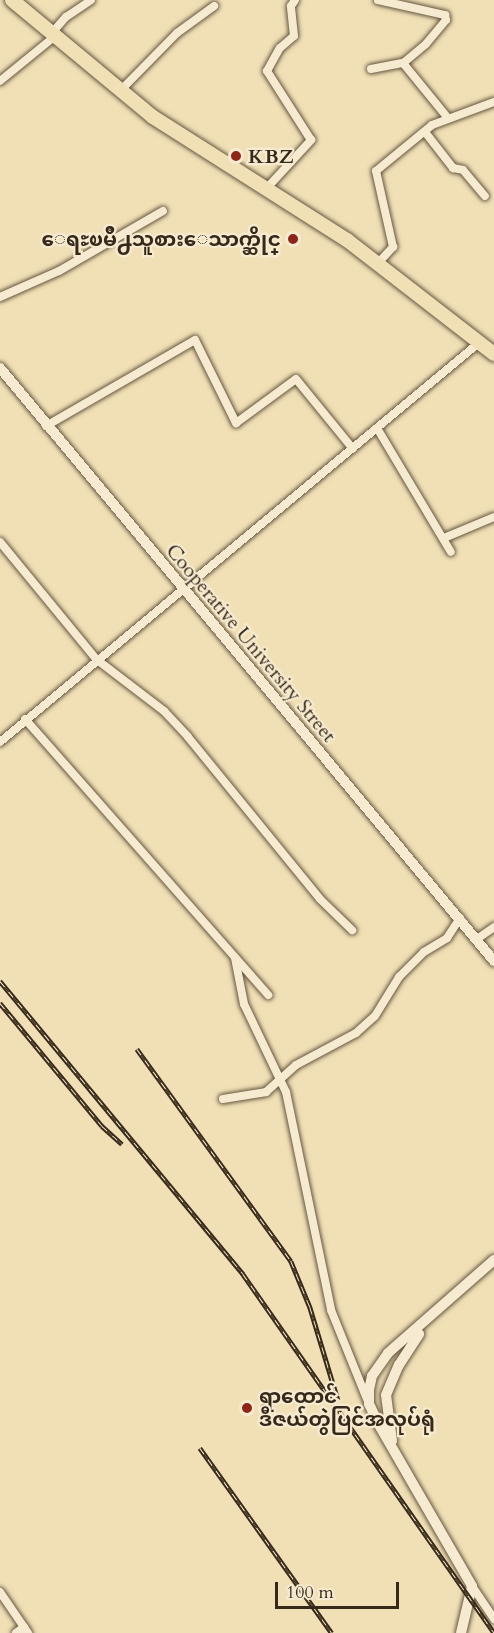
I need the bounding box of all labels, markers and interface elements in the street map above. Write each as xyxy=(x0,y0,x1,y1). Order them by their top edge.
place label: KBZ xyxy=(248,144,294,168)
marker: KBZ xyxy=(229,149,243,163)
place label: ေရႊၿမိဳ႕သူစားေသာက္ဆိုင္ xyxy=(41,227,281,251)
marker: ေရႊၿမိဳ႕သူစားေသာက္ဆိုင္ xyxy=(286,232,300,246)
street label: Cooperative University Street xyxy=(161,539,341,747)
place label: ရွာထောင် ဒီဇယ်တွဲပြင်အလုပ်ရုံ xyxy=(259,1384,435,1431)
marker: ရွာထောင် ဒီဇယ်တွဲပြင်အလုပ်ရုံ xyxy=(240,1401,254,1415)
scale bar xyxy=(278,1570,402,1608)
text: 100 m xyxy=(286,1580,334,1605)

